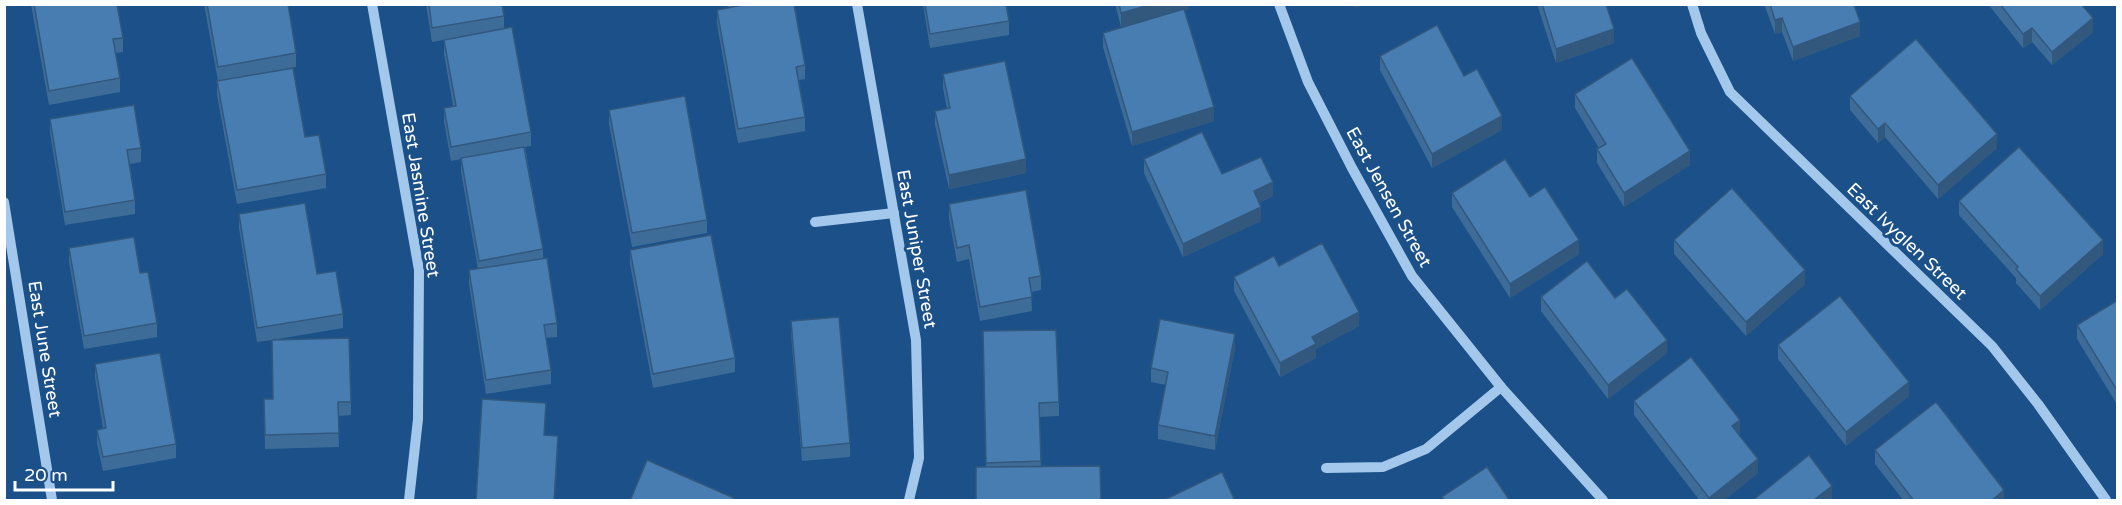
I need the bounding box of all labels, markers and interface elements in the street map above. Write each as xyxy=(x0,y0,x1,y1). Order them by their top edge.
street label: East Jasmine Street xyxy=(397,111,445,279)
street label: East Jensen Street xyxy=(1341,123,1437,271)
street label: East Juniper Street xyxy=(892,168,942,330)
street label: East Ivyglen Street xyxy=(1842,178,1972,304)
street label: East June Street xyxy=(23,279,67,419)
scale bar xyxy=(15,454,112,492)
text: 20 m xyxy=(24,464,68,486)

